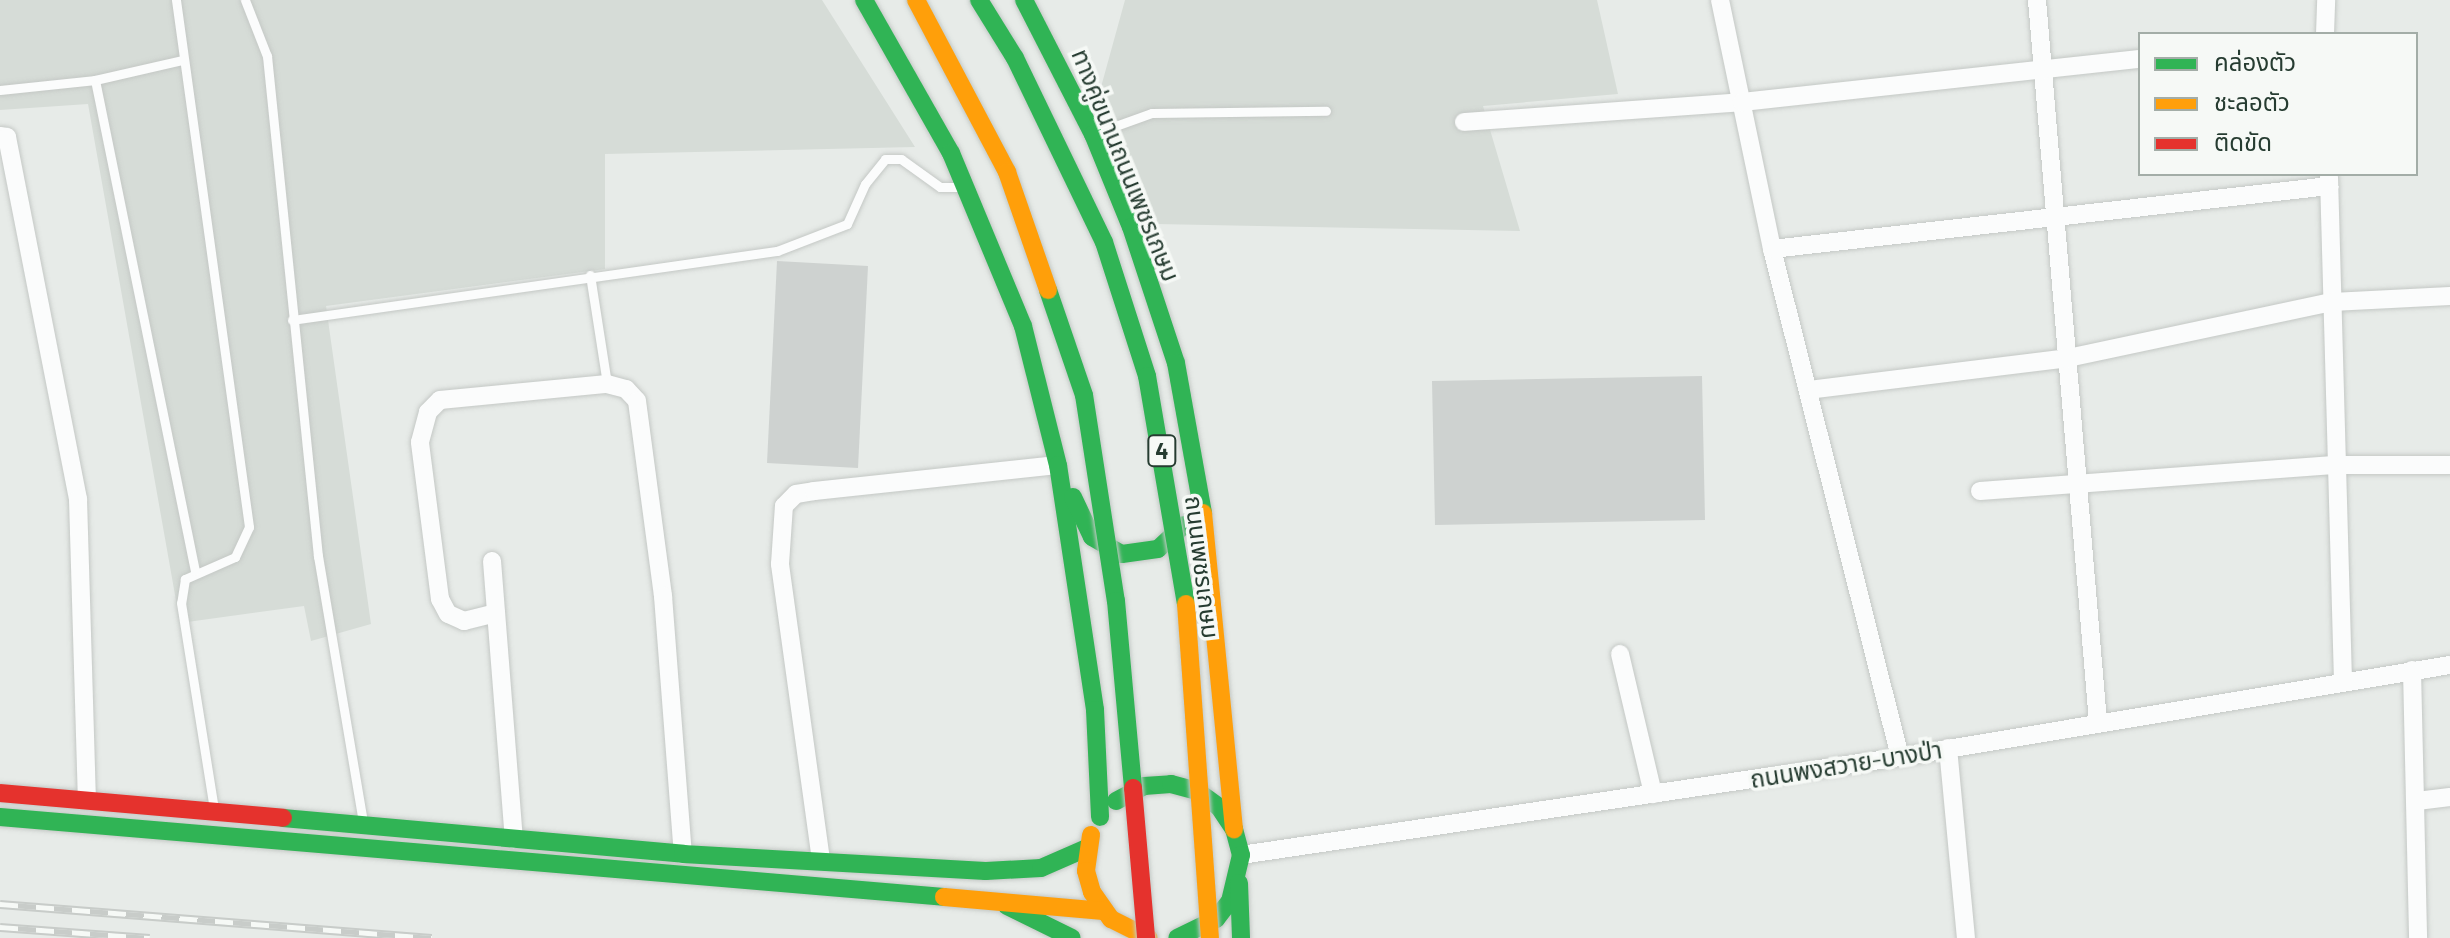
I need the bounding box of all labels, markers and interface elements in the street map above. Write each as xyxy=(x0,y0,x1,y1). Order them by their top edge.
legend xyxy=(2138,32,2418,176)
street label: ทางคู่ขนานถนนเพชรเกษม xyxy=(1066,45,1186,285)
text: คล่องตัว xyxy=(2214,47,2296,76)
text: ชะลอตัว xyxy=(2214,87,2290,116)
text: ติดขัด xyxy=(2214,127,2272,156)
road number: 4 xyxy=(1146,433,1178,469)
street label: ถนนเพชรเกษม xyxy=(1180,494,1226,640)
street label: ถนนพงสวาย-บางป่า xyxy=(1748,735,1944,793)

